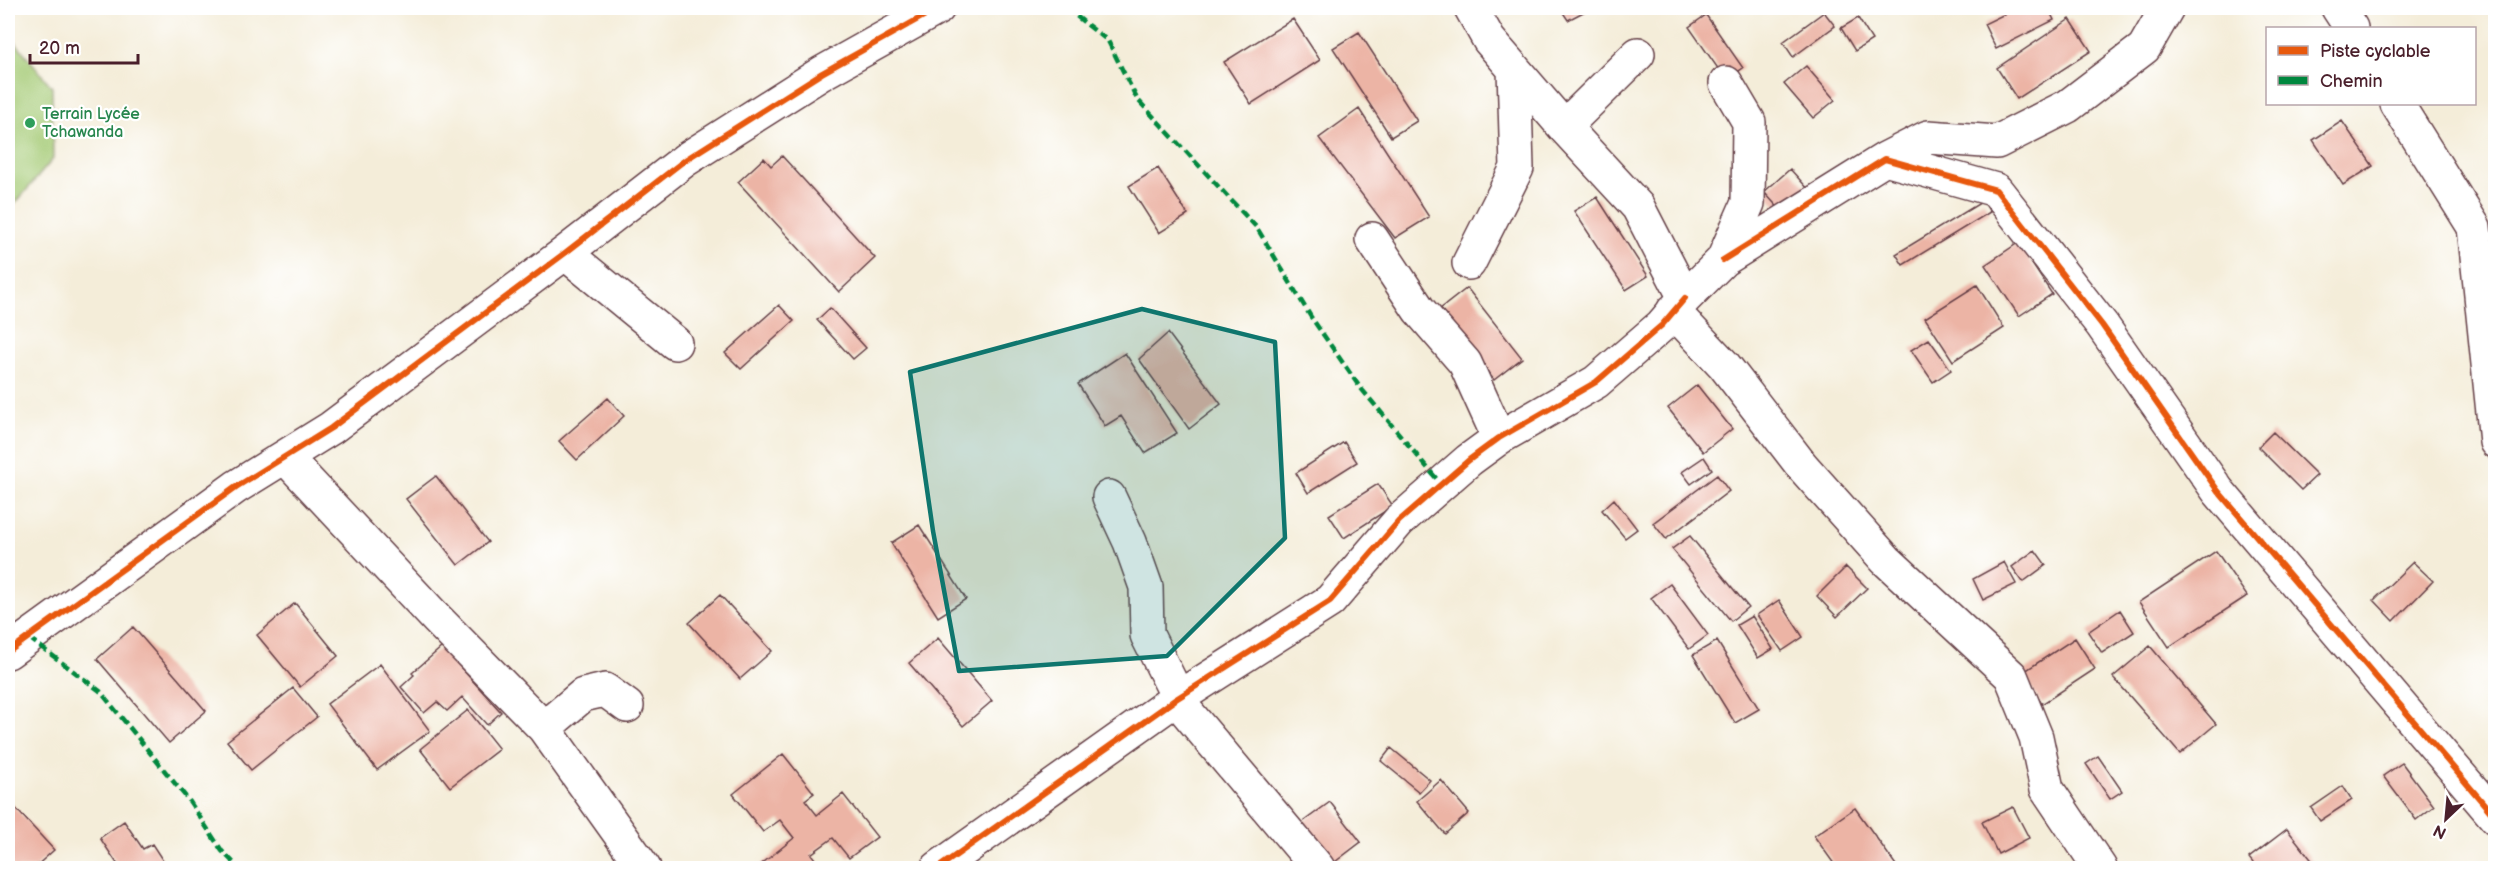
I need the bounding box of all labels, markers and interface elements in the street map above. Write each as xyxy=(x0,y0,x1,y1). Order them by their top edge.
scale bar xyxy=(30,27,138,65)
legend xyxy=(2266,27,2476,105)
text: 20 m xyxy=(39,38,80,59)
text: Piste cyclable xyxy=(2320,41,2431,62)
text: Chemin xyxy=(2320,71,2383,92)
place label: Terrain Lycée Tchawanda xyxy=(42,105,140,142)
marker: Terrain Lycée Tchawanda xyxy=(23,116,37,130)
north arrow xyxy=(2416,789,2476,849)
text: N xyxy=(2431,820,2450,842)

